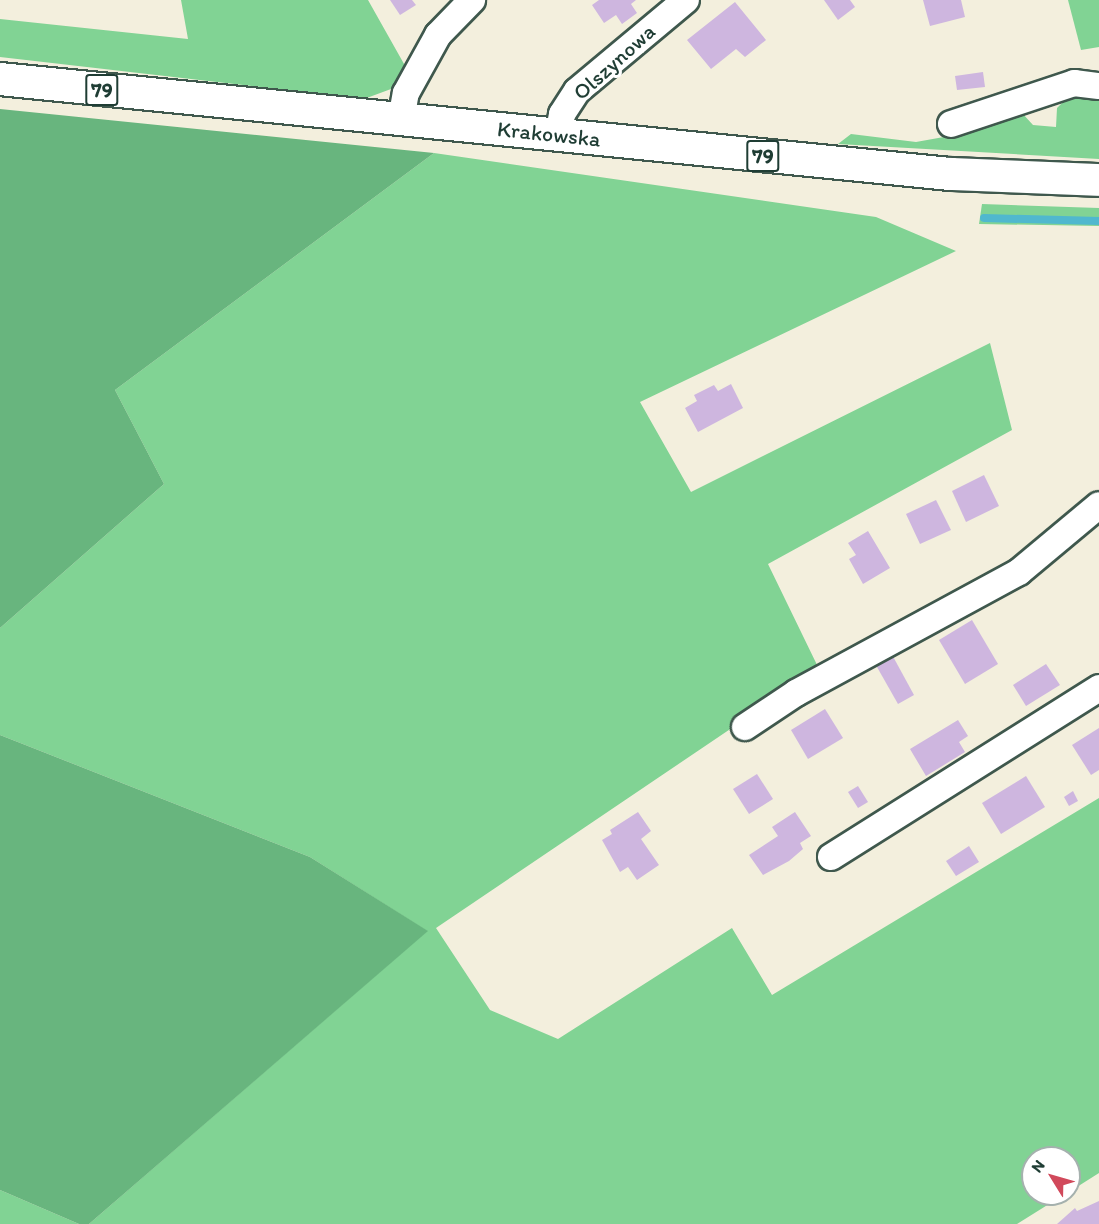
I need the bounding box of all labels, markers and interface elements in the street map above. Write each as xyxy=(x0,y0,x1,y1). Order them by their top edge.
street label: Olszynowa xyxy=(568,18,660,106)
road number: 79 xyxy=(84,72,120,108)
street label: Krakowska xyxy=(496,115,602,153)
road number: 79 xyxy=(745,138,781,174)
north arrow xyxy=(1021,1146,1081,1206)
text: N xyxy=(1027,1156,1049,1176)

